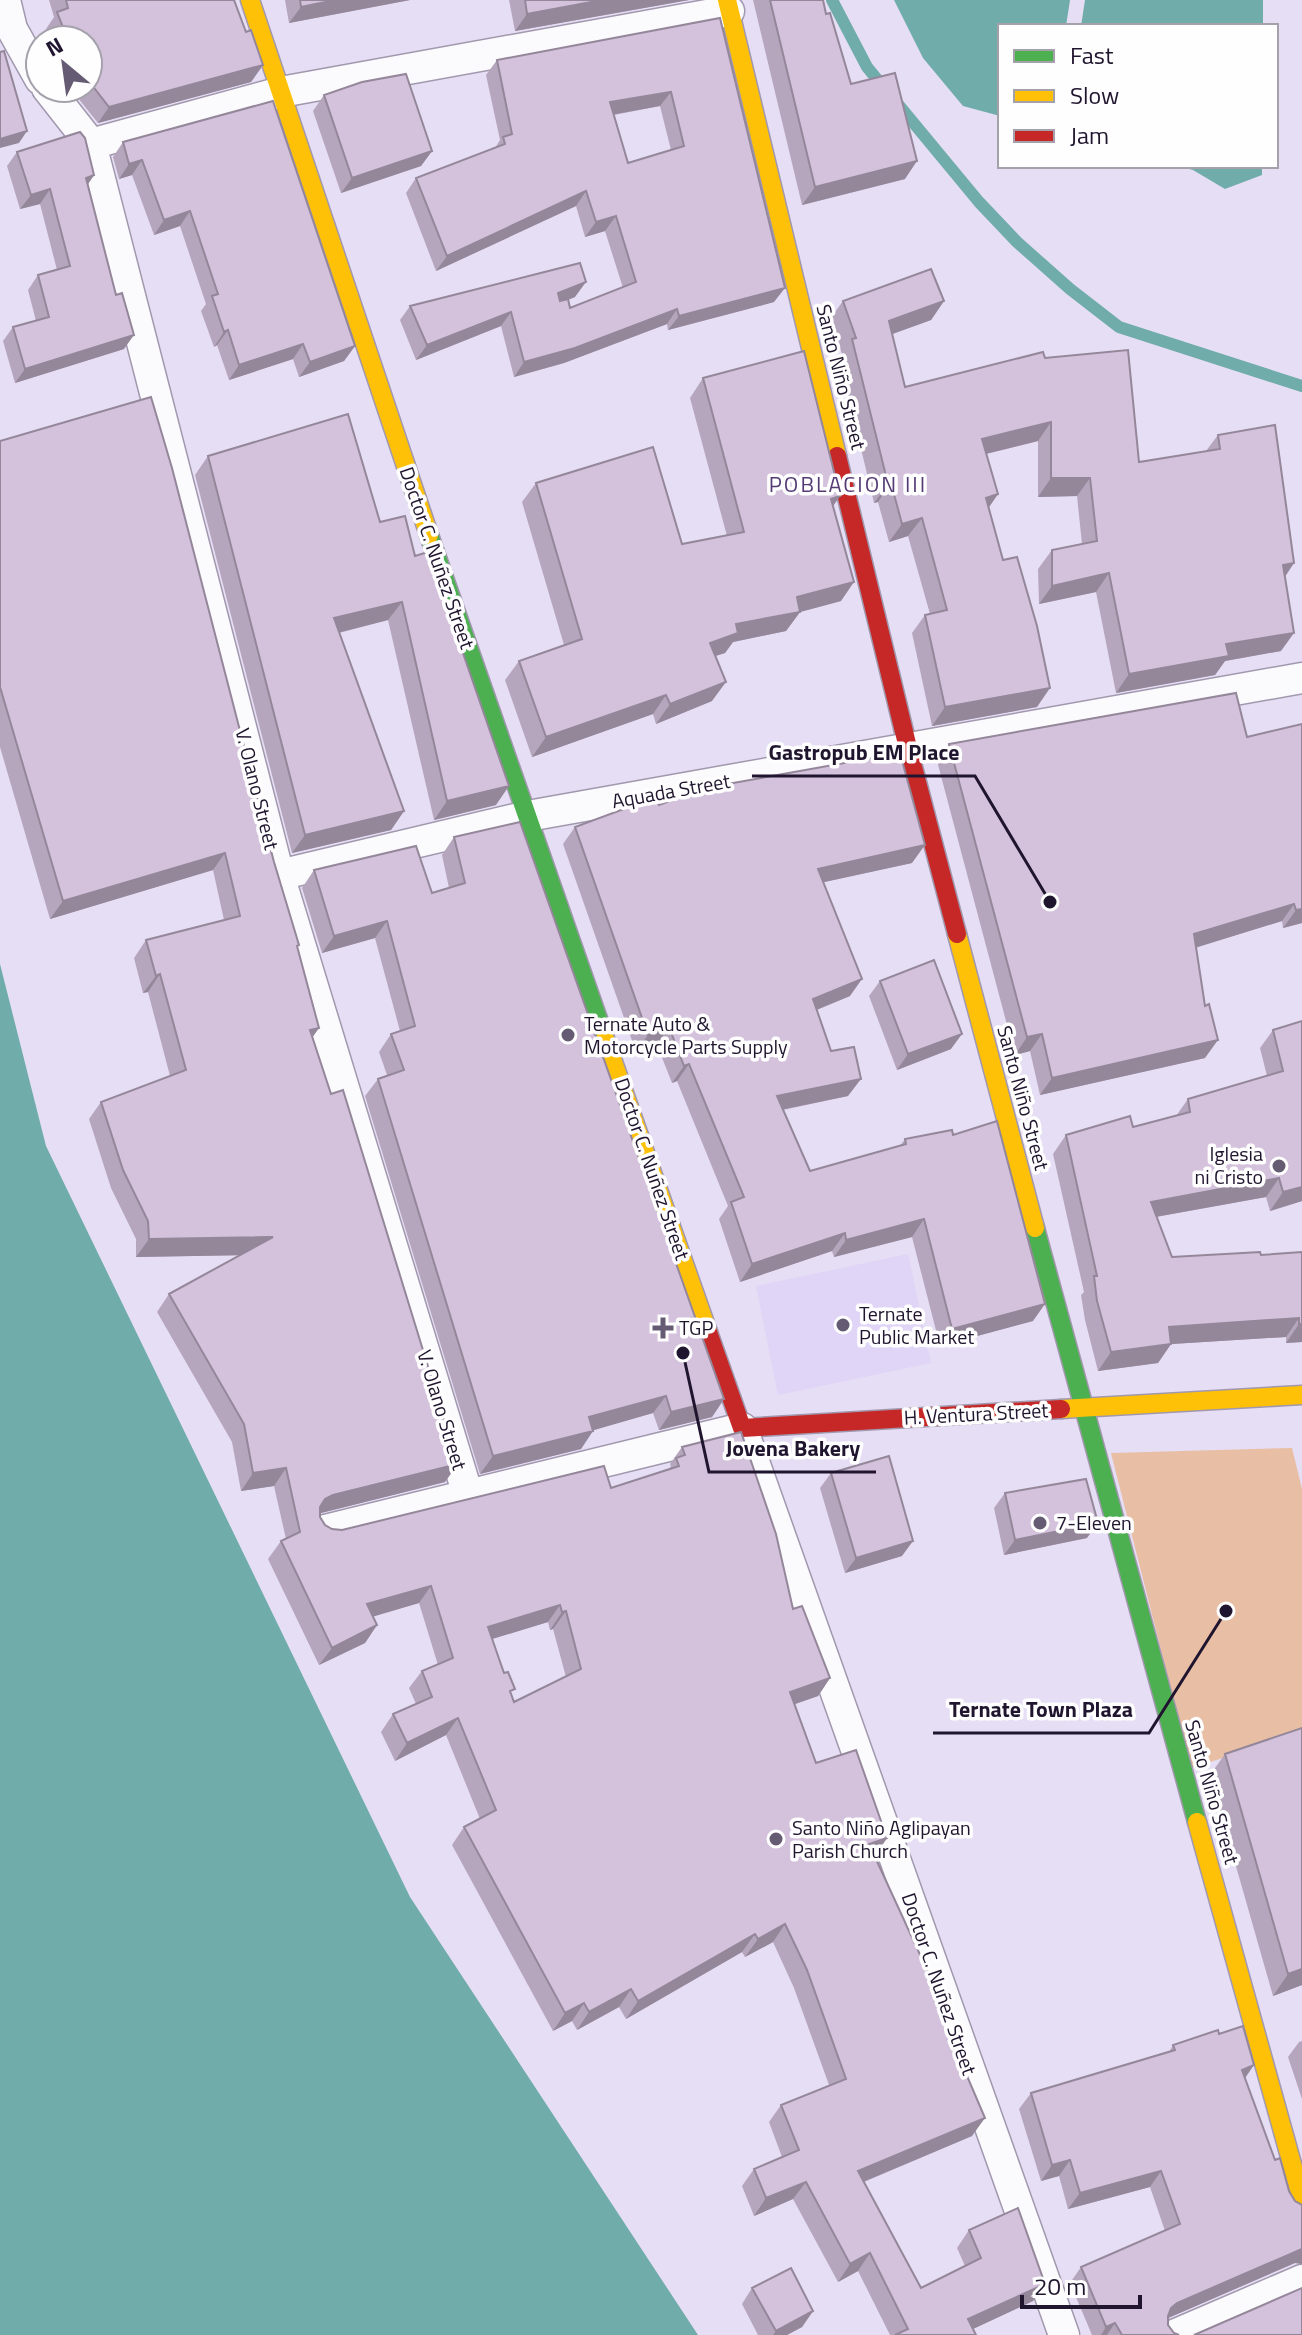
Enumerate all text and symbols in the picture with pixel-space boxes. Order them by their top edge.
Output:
north arrow [24,24,104,104]
legend [998,24,1278,168]
text: N [39,28,69,65]
text: Fast [1070,37,1114,73]
text: Slow [1070,77,1119,113]
text: Jam [1070,117,1109,153]
street label: Santo Niño Street [808,301,875,453]
street label: Doctor C. Nuñez Street [392,463,483,653]
district label: POBLACION III [769,467,927,501]
street label: V. Olano Street [227,725,288,853]
callout: Gastropub EM Place [752,730,975,776]
text: Gastropub EM Place [769,735,959,769]
street label: Aquada Street [609,765,732,816]
place label: Ternate Auto & Motorcycle Parts Supply [584,1008,788,1062]
street label: Santo Niño Street [989,1022,1058,1174]
marker: Ternate Auto & Motorcycle Parts Supply [559,1026,577,1044]
street label: Doctor C. Nuñez Street [607,1074,698,1264]
place label: Iglesia ni Cristo [1195,1138,1263,1192]
marker: Iglesia ni Cristo [1270,1157,1288,1175]
place label: Ternate Public Market [859,1298,974,1352]
place label: TGP [679,1312,713,1343]
marker: Ternate Public Market [834,1316,852,1334]
marker: TGP [654,1319,672,1337]
street label: V. Olano Street [409,1346,475,1474]
street label: H. Ventura Street [903,1394,1049,1433]
callout: Jovena Bakery [709,1426,876,1472]
text: Jovena Bakery [726,1431,860,1465]
place label: 7-Eleven [1056,1507,1132,1538]
marker: 7-Eleven [1031,1514,1049,1532]
callout: Ternate Town Plaza [933,1687,1149,1733]
text: Ternate Town Plaza [949,1692,1133,1726]
street label: Santo Niño Street [1177,1716,1248,1868]
place label: Santo Niño Aglipayan Parish Church [792,1812,971,1866]
marker: Santo Niño Aglipayan Parish Church [767,1830,785,1848]
street label: Doctor C. Nuñez Street [894,1889,985,2079]
scale bar [1022,2259,1140,2309]
text: 20 m [1034,2268,1086,2304]

